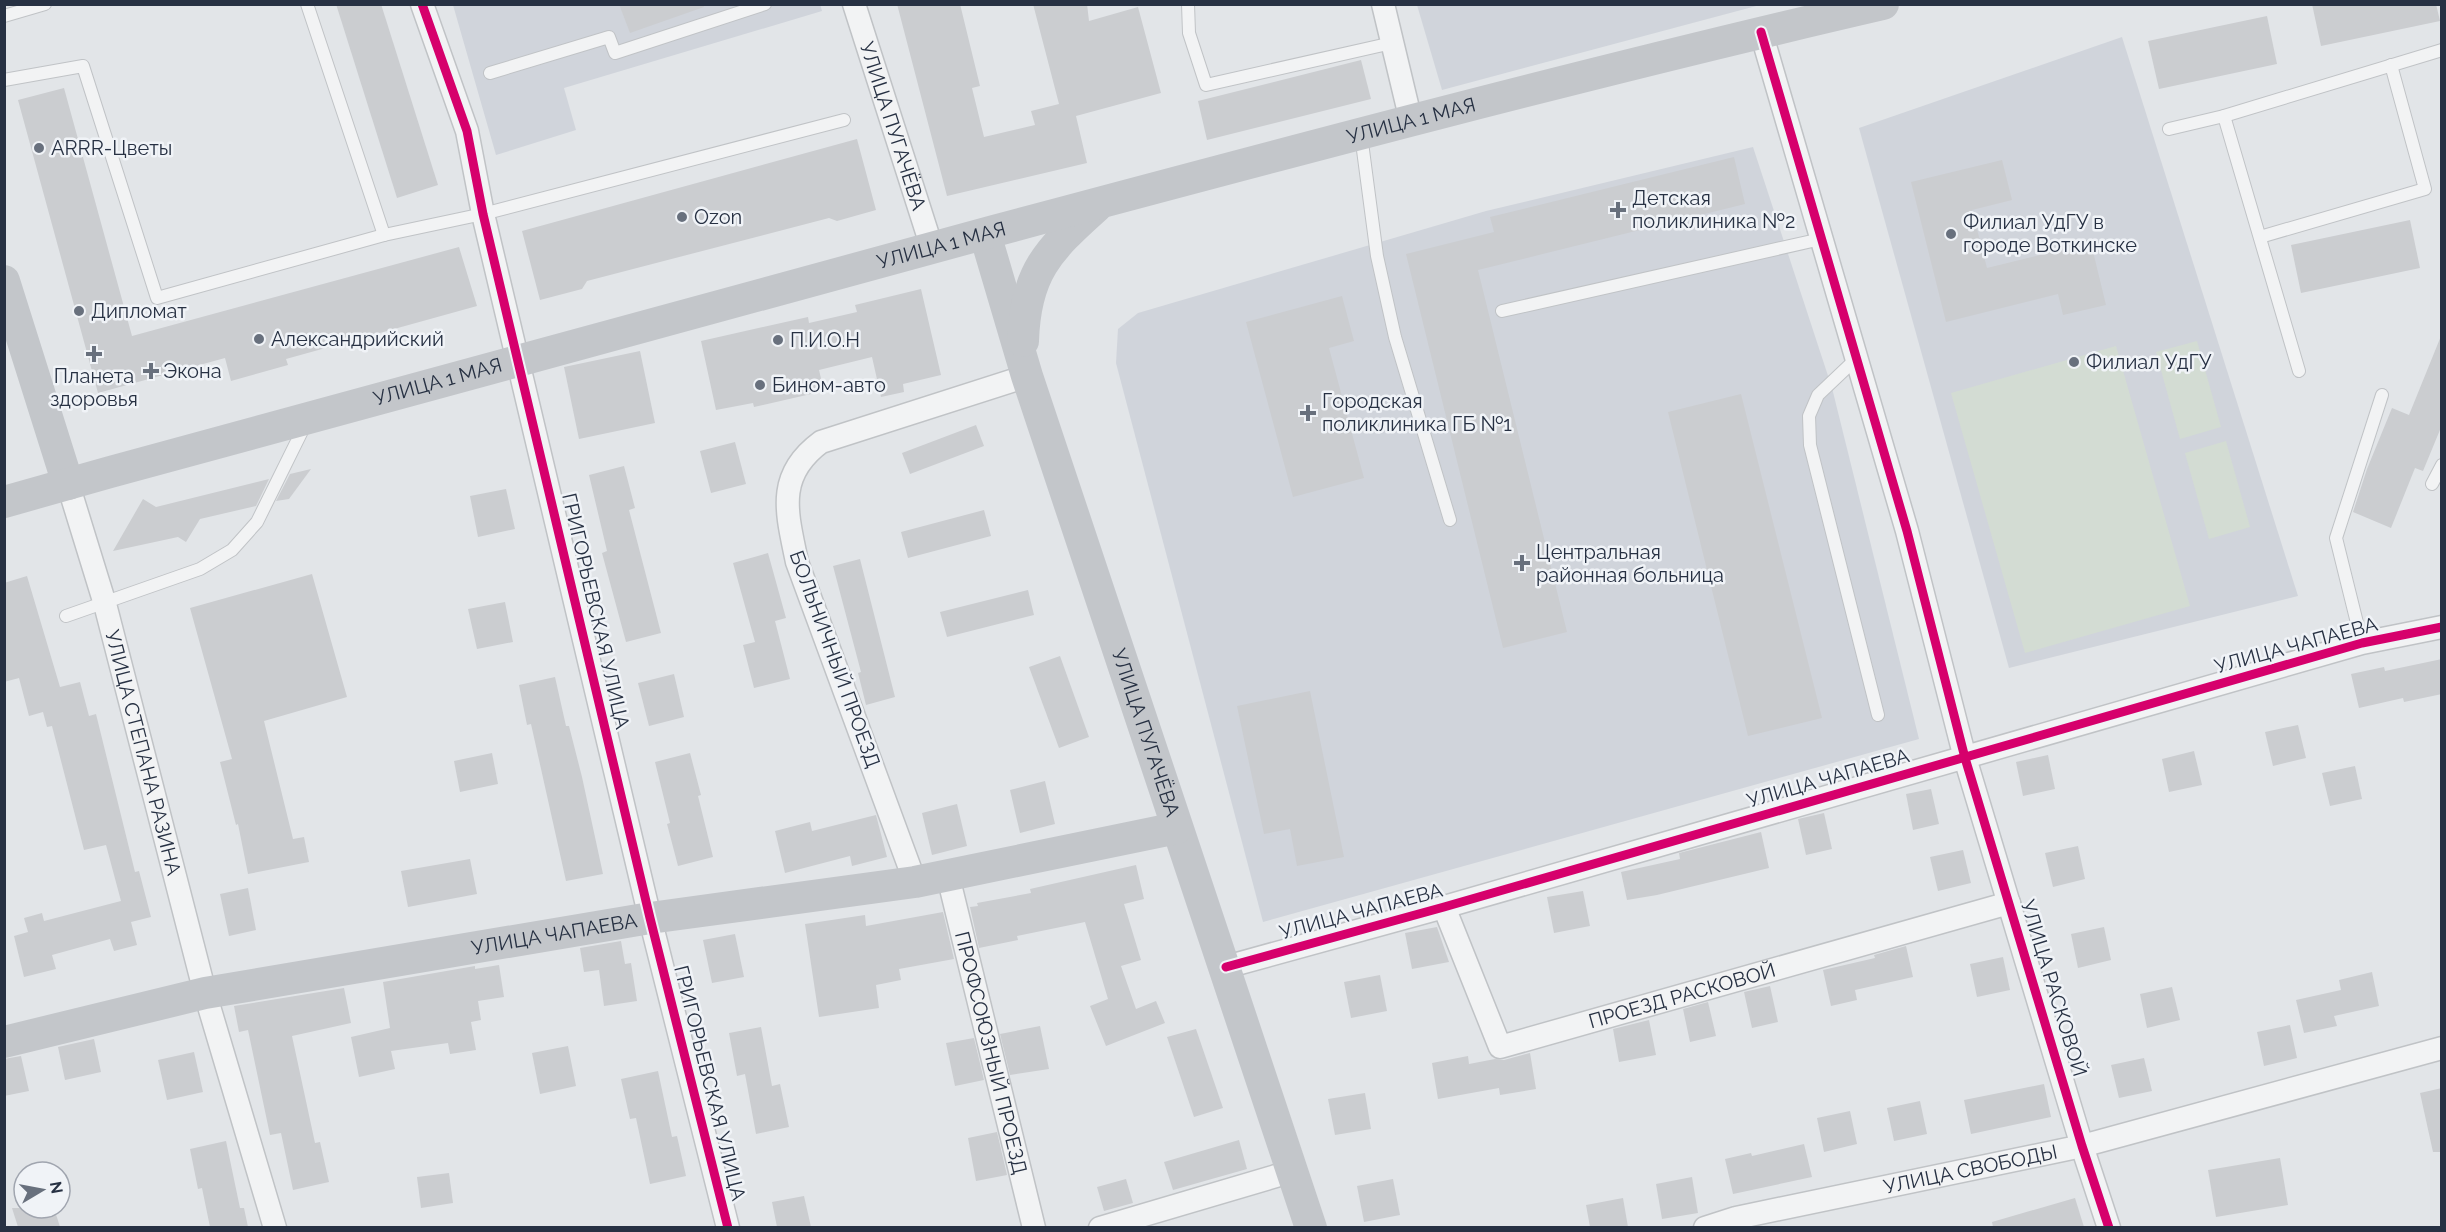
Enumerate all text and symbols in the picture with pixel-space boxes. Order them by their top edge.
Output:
street label: УЛИЦА ПУГАЧЁВА [855,39,931,214]
street label: УЛИЦА 1 МАЯ [1344,92,1478,149]
place label: ARRR-Цветы [51,136,172,160]
marker: ARRR-Цветы [32,141,46,155]
place label: Детская поликлиника №2 [1632,186,1795,233]
marker: Детская поликлиника №2 [1609,201,1627,219]
place label: Ozon [694,205,742,229]
marker: Ozon [675,210,689,224]
place label: Филиал УдГУ в городе Воткинске [1963,210,2137,257]
street label: УЛИЦА 1 МАЯ [874,216,1008,274]
marker: Филиал УдГУ в городе Воткинске [1944,227,1958,241]
place label: Дипломат [91,299,187,323]
marker: Дипломат [72,304,86,318]
place label: Александрийский [271,327,444,351]
place label: П.И.О.Н [790,328,860,352]
marker: Александрийский [252,332,266,346]
marker: П.И.О.Н [771,333,785,347]
marker: Планета здоровья [87,347,101,361]
place label: Филиал УдГУ [2086,350,2212,374]
street label: УЛИЦА 1 МАЯ [371,353,505,411]
marker: Филиал УдГУ [2067,355,2081,369]
place label: Экона [163,359,222,383]
place label: Планета здоровья [50,364,138,411]
marker: Экона [144,364,158,378]
place label: Бином-авто [772,373,886,397]
marker: Бином-авто [753,378,767,392]
place label: Городская поликлиника ГБ №1 [1322,389,1512,436]
marker: Городская поликлиника ГБ №1 [1299,404,1317,422]
street label: ГРИГОРЬЕВСКАЯ УЛИЦА [557,491,635,732]
place label: Центральная районная больница [1536,540,1724,587]
street label: БОЛЬНИЧНЫЙ ПРОЕЗД [785,547,885,771]
marker: Центральная районная больница [1513,554,1531,572]
street label: УЛИЦА ЧАПАЕВА [2212,612,2381,678]
street label: УЛИЦА СТЕПАНА РАЗИНА [100,627,186,878]
street label: УЛИЦА ПУГАЧЁВА [1107,646,1185,820]
street label: УЛИЦА ЧАПАЕВА [1744,743,1912,813]
street label: УЛИЦА ЧАПАЕВА [1277,878,1446,944]
street label: УЛИЦА РАСКОВОЙ [2016,897,2092,1079]
street label: УЛИЦА ЧАПАЕВА [469,908,639,960]
street label: ПРОФСОЮЗНЫЙ ПРОЕЗД [950,929,1032,1177]
street label: ПРОЕЗД РАСКОВОЙ [1586,958,1778,1033]
street label: ГРИГОРЬЕВСКАЯ УЛИЦА [669,963,751,1203]
street label: УЛИЦА СВОБОДЫ [1881,1139,2059,1199]
north arrow [12,1160,72,1220]
text: N [46,1180,67,1195]

